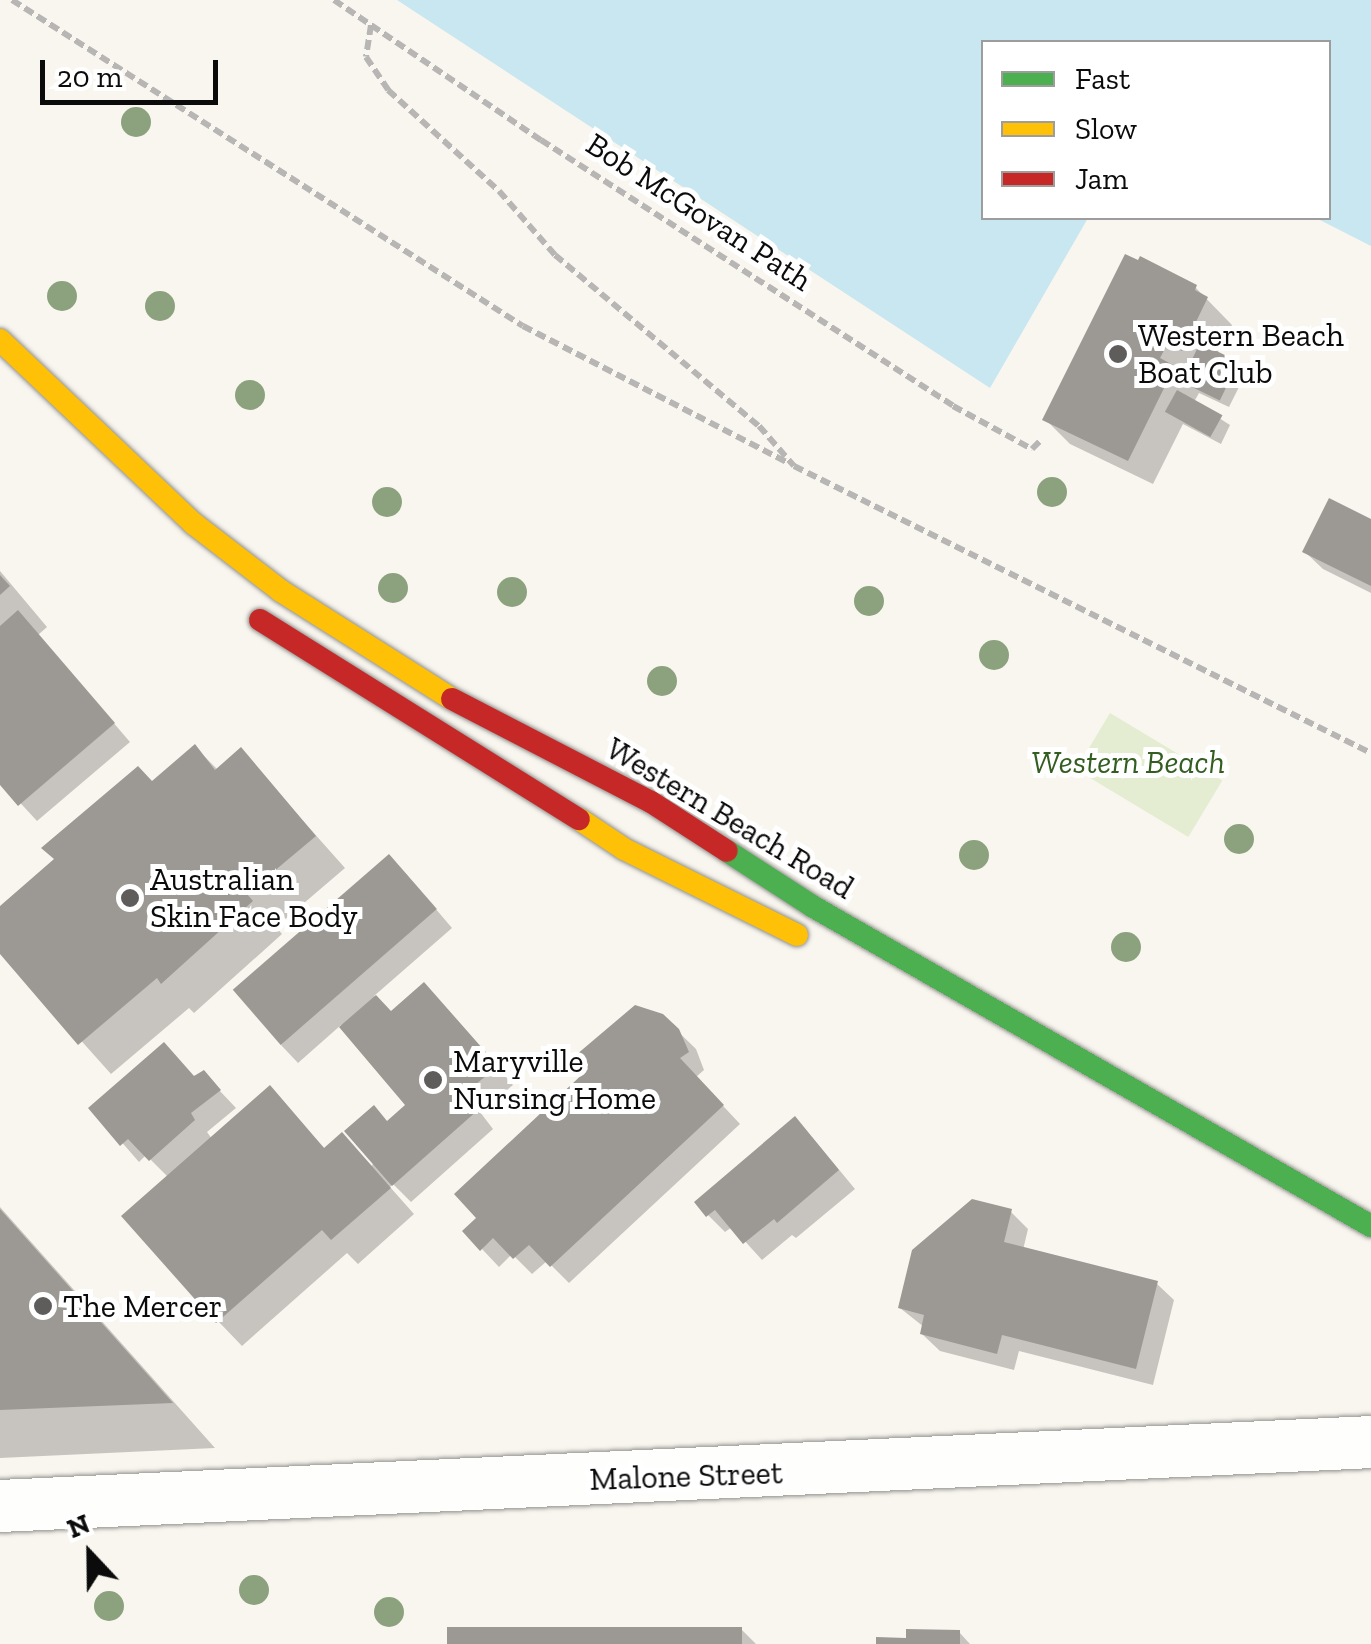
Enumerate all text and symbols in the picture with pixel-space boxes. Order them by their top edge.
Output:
scale bar [45,40,222,102]
legend [981,40,1331,220]
text: 20 m [57,59,122,95]
text: Fast [1075,61,1130,97]
text: Slow [1075,111,1137,147]
street label: Bob McGovan Path [579,125,819,299]
text: Jam [1075,161,1128,197]
place label: Western Beach Boat Club [1138,317,1344,392]
marker: Western Beach Boat Club [1107,343,1129,365]
street label: Western Beach Road [599,729,861,907]
park label: Western Beach [1031,743,1225,781]
place label: Australian Skin Face Body [150,861,358,936]
marker: Australian Skin Face Body [119,887,141,909]
place label: Maryville Nursing Home [453,1043,656,1118]
marker: Maryville Nursing Home [422,1069,444,1091]
place label: The Mercer [63,1287,222,1325]
marker: The Mercer [32,1295,54,1317]
street label: Malone Street [589,1453,783,1499]
north arrow [40,1504,140,1604]
text: N [63,1506,95,1545]

